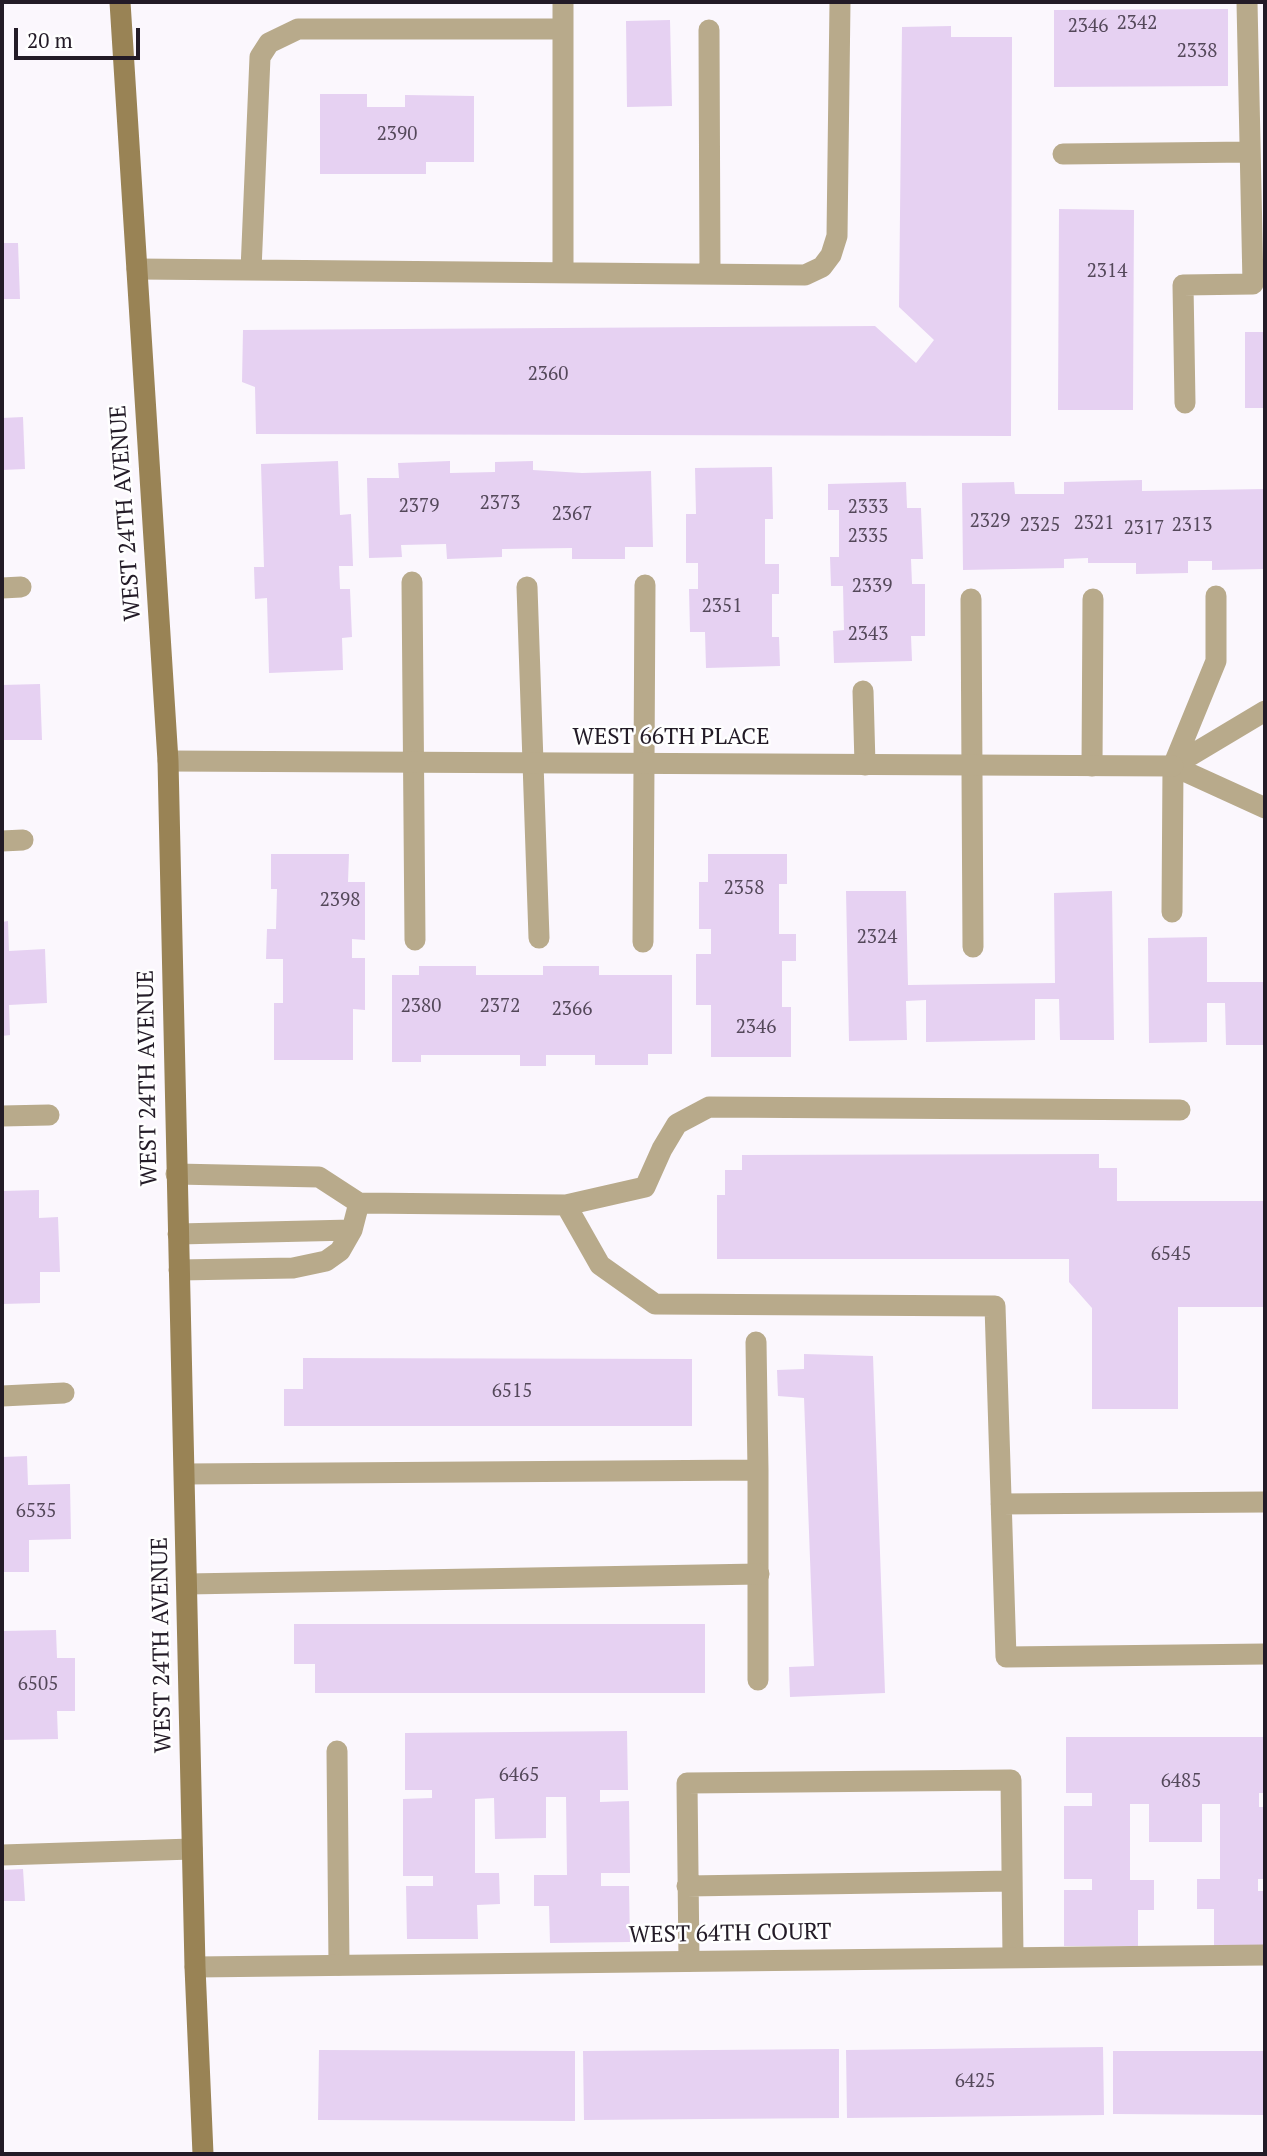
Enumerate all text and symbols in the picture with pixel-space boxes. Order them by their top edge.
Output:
house number: 2342 [1117,13,1157,35]
scale bar [18,14,144,58]
house number: 2346 [1068,16,1108,38]
text: 20 m [27,26,73,54]
house number: 2338 [1177,41,1217,63]
house number: 2390 [377,124,417,146]
house number: 2314 [1087,261,1127,283]
house number: 2360 [528,364,568,386]
street label: WEST 24TH AVENUE [105,404,147,622]
house number: 2373 [480,493,520,515]
house number: 2379 [399,496,439,518]
house number: 2333 [848,497,888,519]
house number: 2367 [552,504,592,526]
house number: 2329 [970,511,1010,533]
house number: 2321 [1074,513,1114,535]
house number: 2325 [1020,515,1060,537]
house number: 2313 [1172,515,1212,537]
house number: 2317 [1124,518,1164,540]
house number: 2335 [848,526,888,548]
house number: 2339 [852,576,892,598]
house number: 2351 [702,596,742,618]
house number: 2343 [848,624,888,646]
street label: WEST 66TH PLACE [572,723,770,751]
house number: 2358 [724,878,764,900]
house number: 2398 [320,890,360,912]
house number: 2324 [857,927,897,949]
street label: WEST 24TH AVENUE [132,970,164,1186]
house number: 2380 [401,996,441,1018]
house number: 2372 [480,996,520,1018]
house number: 2366 [552,999,592,1021]
house number: 2346 [736,1017,776,1039]
house number: 6545 [1151,1244,1191,1266]
house number: 6515 [492,1381,532,1403]
house number: 6535 [16,1501,56,1523]
street label: WEST 24TH AVENUE [146,1537,178,1753]
house number: 6505 [18,1674,58,1696]
house number: 6465 [499,1765,539,1787]
house number: 6485 [1161,1771,1201,1793]
street label: WEST 64TH COURT [628,1918,832,1950]
house number: 6425 [955,2071,995,2093]

